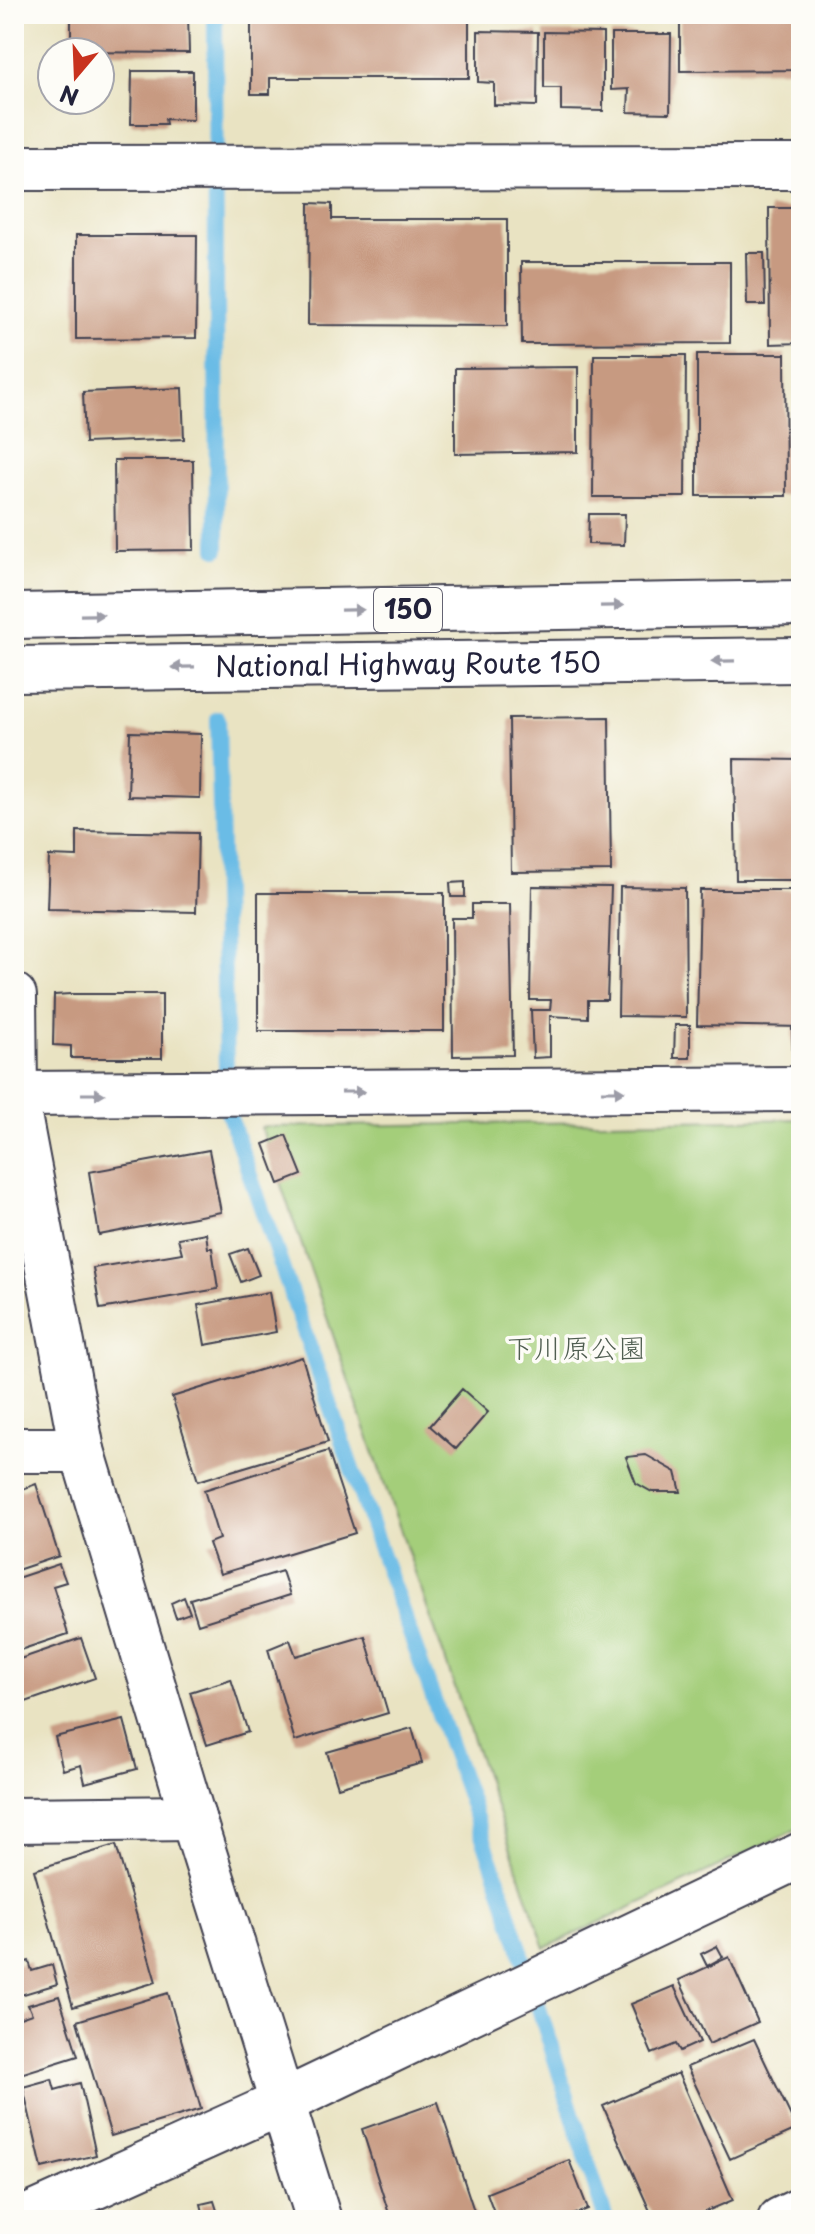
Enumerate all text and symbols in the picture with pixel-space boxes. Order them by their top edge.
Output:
north arrow [36,36,116,116]
text: N [55,78,83,115]
road number: 150 [374,588,442,632]
one-way arrow [600,600,625,613]
one-way arrow [340,604,365,617]
one-way arrow [80,608,105,621]
street label: National Highway Route 150 [215,639,601,687]
one-way arrow [710,655,735,667]
one-way arrow [170,661,195,673]
one-way arrow [601,1084,626,1097]
one-way arrow [341,1086,366,1098]
one-way arrow [81,1088,106,1100]
park label: 下川原公園 [506,1325,646,1368]

